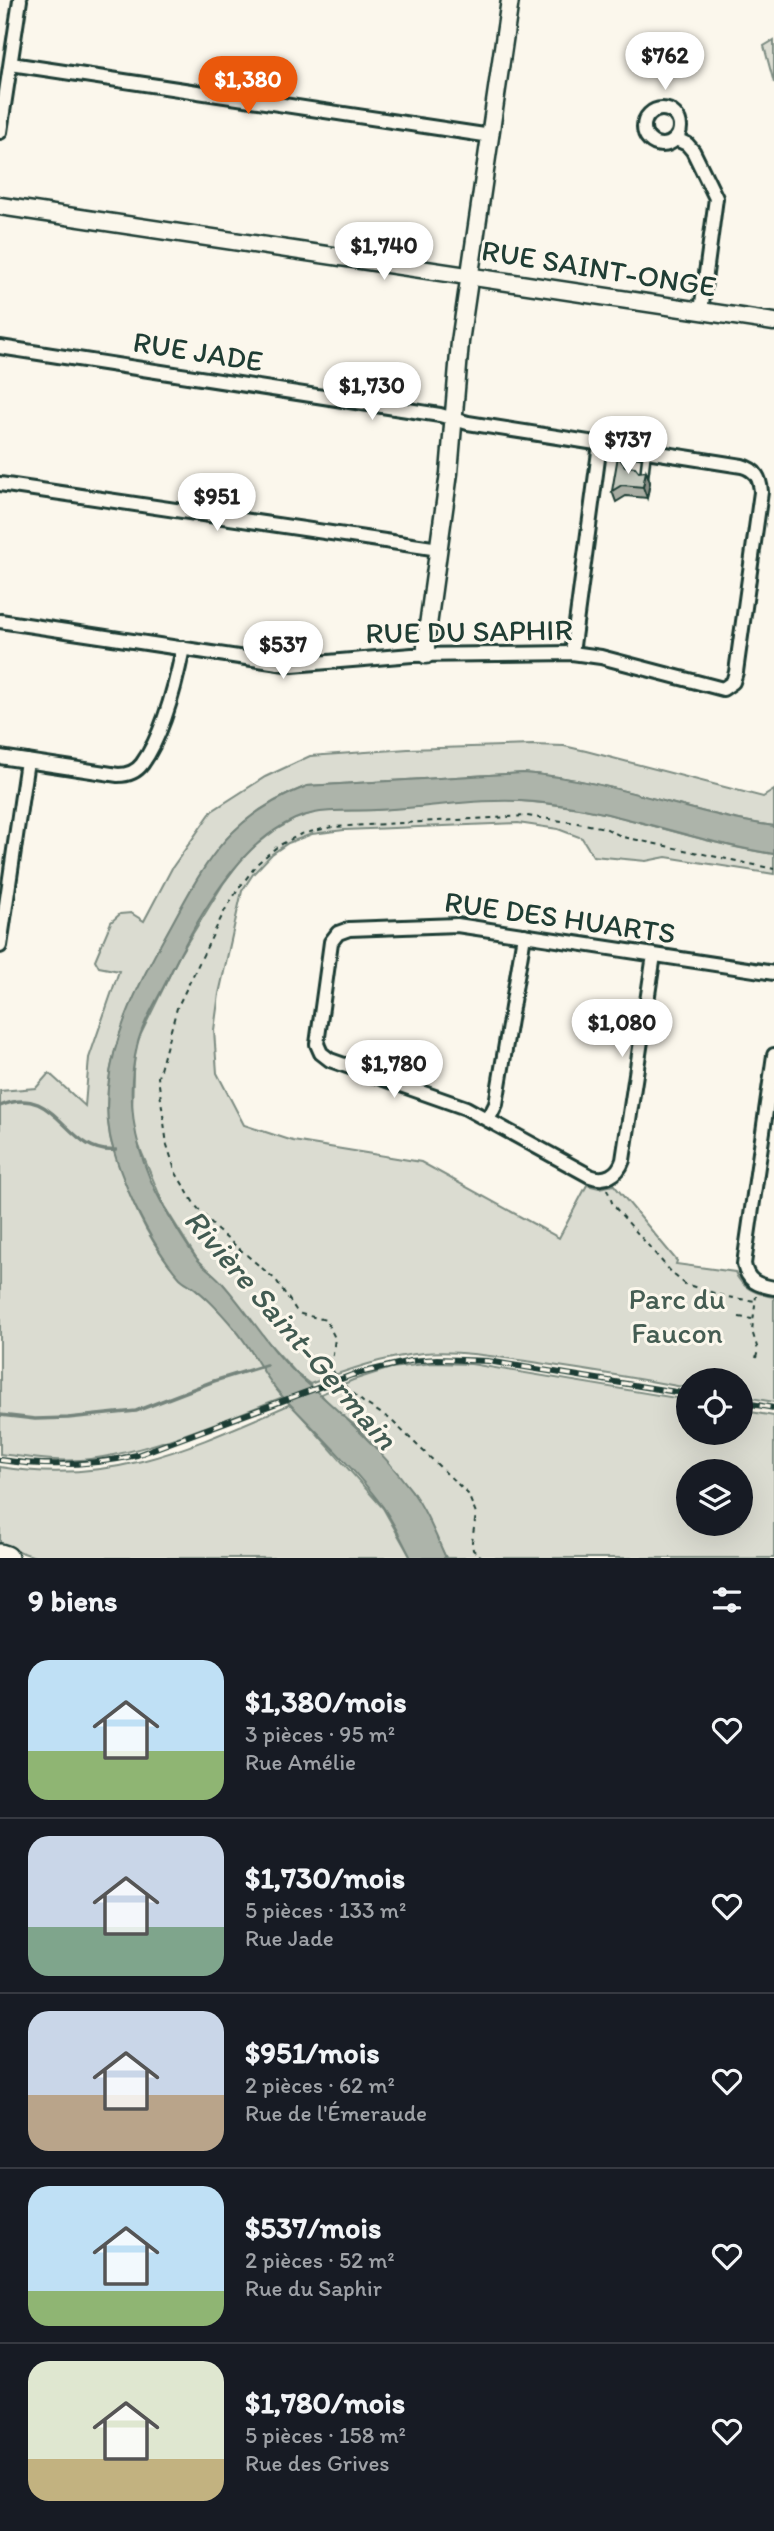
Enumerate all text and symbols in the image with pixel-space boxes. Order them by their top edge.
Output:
pin: $762 [624,32,706,92]
text: $762 [641,41,689,69]
pin: $1,380 [191,57,305,116]
text: $1,380 [214,65,282,93]
pin: $1,740 [327,222,441,282]
text: $1,740 [350,231,418,259]
street label: RUE SAINT-ONGE [479,231,719,305]
street label: RUE JADE [130,322,266,380]
pin: $1,730 [315,362,429,422]
text: $1,730 [339,371,405,399]
pin: $737 [587,416,669,476]
text: $737 [604,425,652,453]
pin: $951 [176,474,258,533]
text: $951 [194,482,240,510]
street label: RUE DU SAPHIR [365,611,573,651]
pin: $537 [242,622,324,681]
text: $537 [259,630,307,658]
street label: RUE DES HUARTS [442,882,678,952]
pin: $1,080 [565,1000,679,1059]
text: $1,080 [588,1008,656,1036]
pin: $1,780 [337,1040,451,1100]
text: $1,780 [361,1049,427,1077]
water label: Rivière Saint-Germain [176,1201,406,1457]
park label: Parc du Faucon [629,1280,725,1351]
map controls [676,1368,753,1536]
button: locate [676,1368,753,1445]
button: layers [676,1459,753,1536]
icon: filters [708,1581,746,1619]
text: 9 biens [28,1582,117,1619]
text: $1,380/mois [245,1683,407,1720]
icon: home [84,1688,168,1772]
icon: heart [708,1711,746,1749]
text: 3 pièces · 95 m² [245,1720,395,1748]
text: Rue Amélie [245,1748,356,1776]
text: $1,730/mois [245,1859,405,1896]
icon: home [84,1864,168,1948]
icon: heart [708,1887,746,1925]
text: 5 pièces · 133 m² [245,1896,406,1924]
text: Rue Jade [245,1924,334,1952]
text: $951/mois [245,2034,380,2071]
icon: home [84,2039,168,2123]
icon: heart [708,2062,746,2100]
text: 2 pièces · 62 m² [245,2071,395,2099]
text: Rue de l'Émeraude [245,2099,427,2127]
text: $537/mois [245,2209,381,2246]
icon: home [84,2214,168,2298]
icon: heart [708,2237,746,2275]
text: 2 pièces · 52 m² [245,2246,395,2274]
text: Rue du Saphir [245,2274,382,2302]
text: $1,780/mois [245,2384,405,2421]
icon: home [84,2389,168,2473]
icon: heart [708,2412,746,2450]
text: 5 pièces · 158 m² [245,2421,406,2449]
text: Rue des Grives [245,2449,390,2477]

